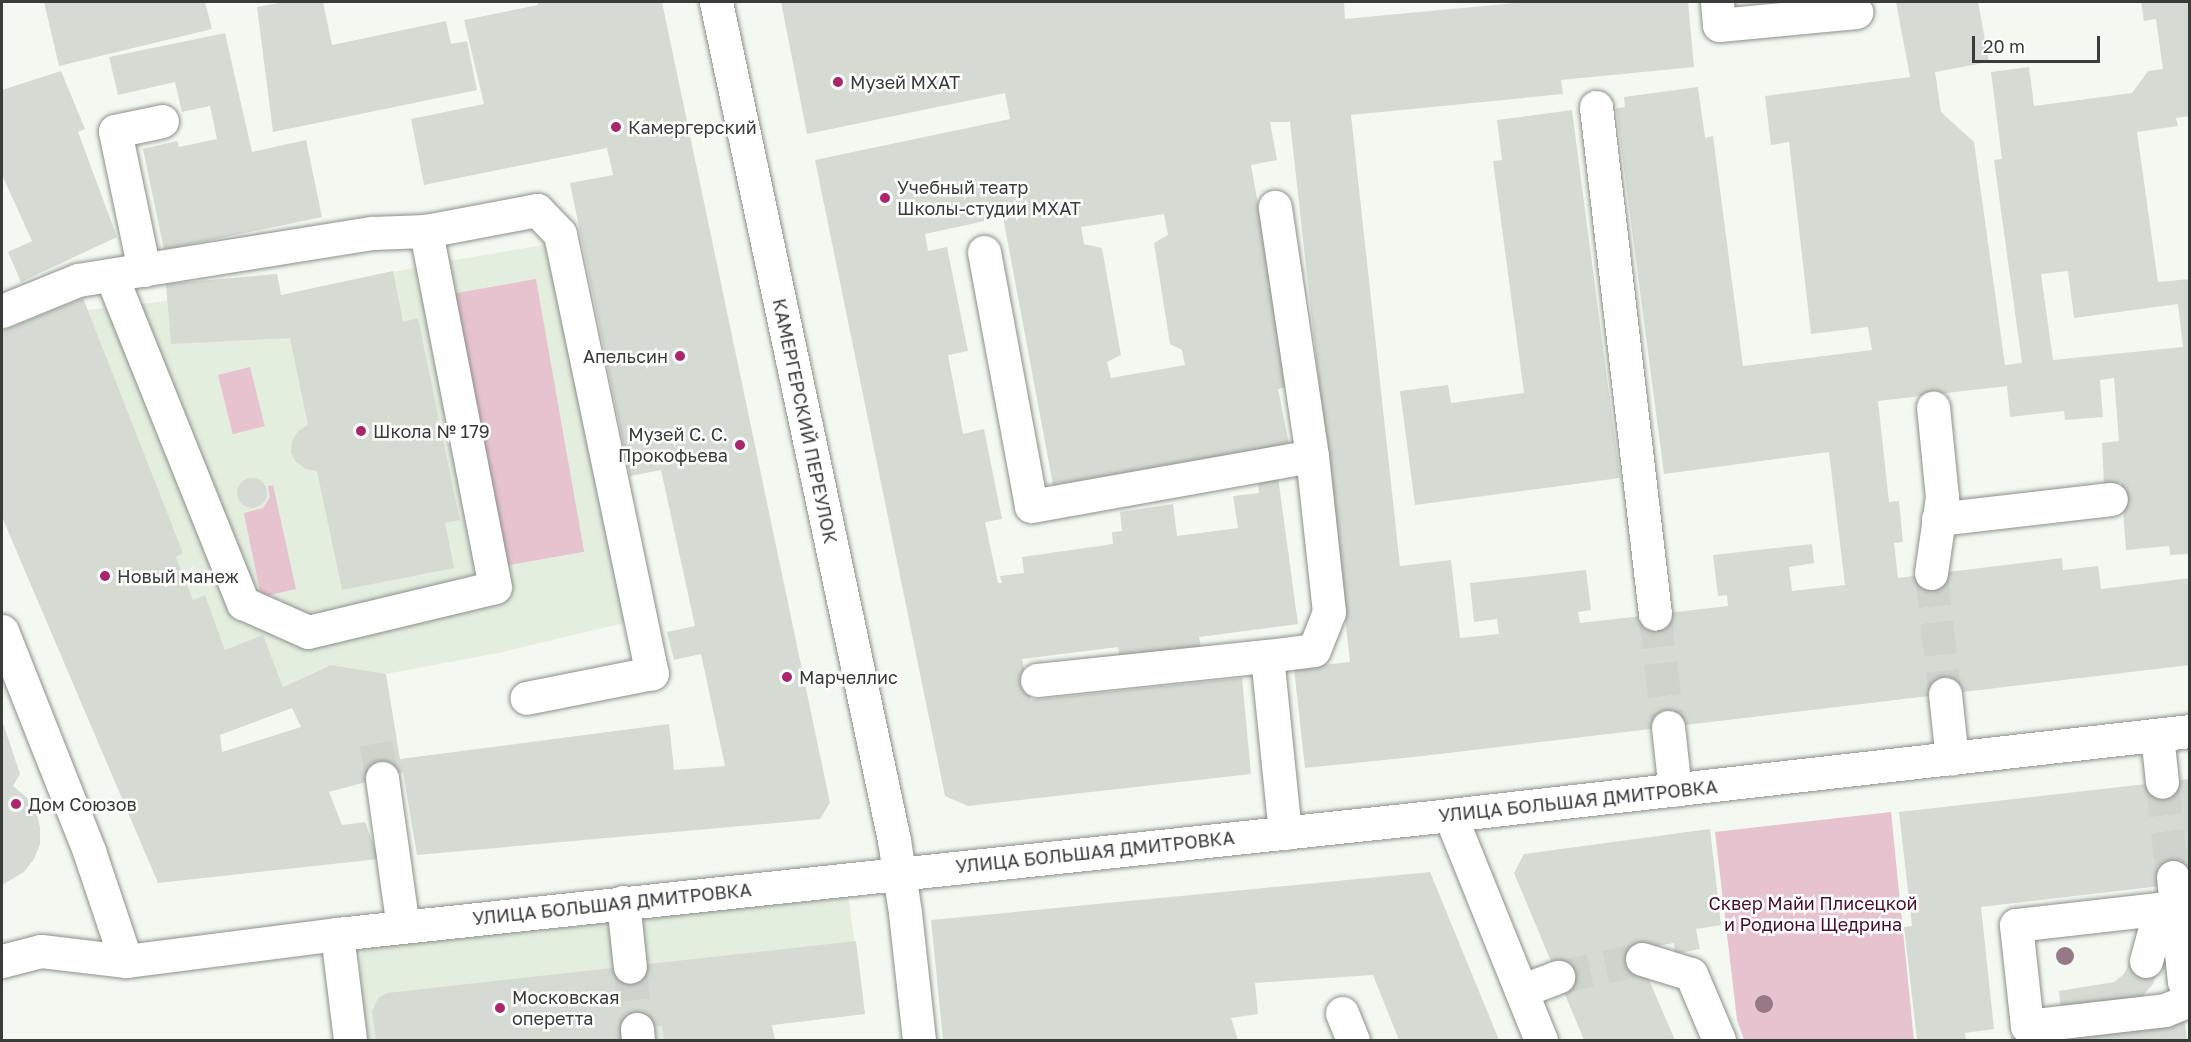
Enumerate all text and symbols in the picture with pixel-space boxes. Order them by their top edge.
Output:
scale bar [1975,24,2102,62]
text: 20 m [1983,35,2025,57]
place label: Музей МХАТ [850,71,960,93]
marker: Музей МХАТ [831,75,845,89]
place label: Камергерский [628,116,757,138]
marker: Камергерский [609,120,623,134]
place label: Учебный театр Школы-студии МХАТ [897,177,1081,219]
marker: Учебный театр Школы-студии МХАТ [878,191,892,205]
street label: КАМЕРГЕРСКИЙ ПЕРЕУЛОК [768,296,842,546]
place label: Апельсин [583,345,668,367]
marker: Апельсин [673,349,687,363]
place label: Школа № 179 [373,420,490,442]
marker: Школа № 179 [354,424,368,438]
place label: Музей С. С. Прокофьева [618,424,728,466]
marker: Музей С. С. Прокофьева [733,438,747,452]
place label: Новый манеж [117,565,239,587]
marker: Новый манеж [98,569,112,583]
place label: Марчеллис [799,666,898,688]
marker: Марчеллис [780,670,794,684]
street label: УЛИЦА БОЛЬШАЯ ДМИТРОВКА [1437,776,1719,826]
place label: Дом Союзов [28,793,137,815]
marker: Дом Союзов [9,797,23,811]
street label: УЛИЦА БОЛЬШАЯ ДМИТРОВКА [954,827,1236,877]
street label: УЛИЦА БОЛЬШАЯ ДМИТРОВКА [471,879,753,929]
park label: Сквер Майи Плисецкой и Родиона Щедрина [1708,893,1918,936]
place label: Московская оперетта [512,987,619,1030]
marker: Московская оперетта [493,1001,507,1015]

